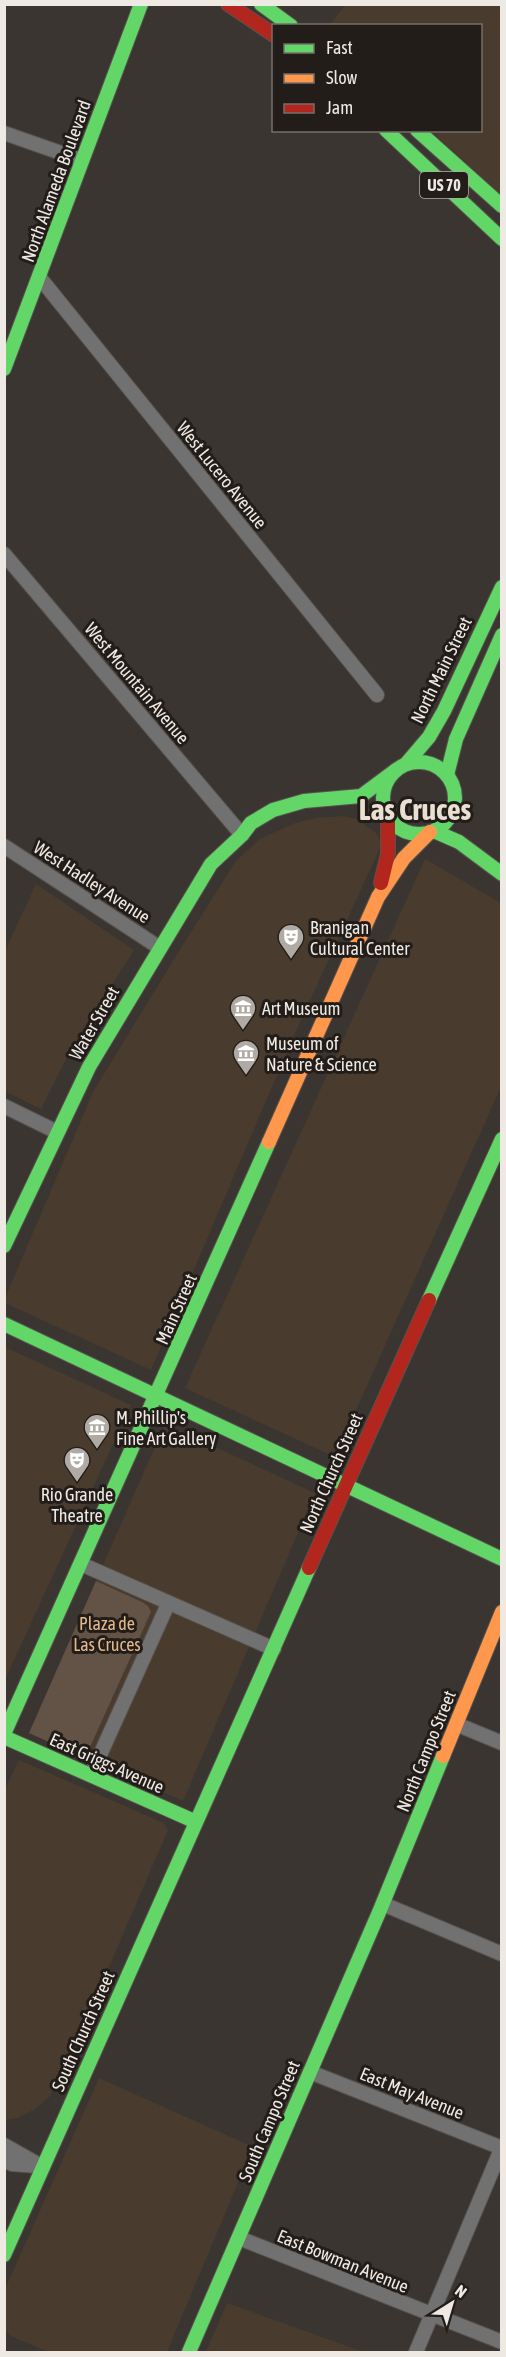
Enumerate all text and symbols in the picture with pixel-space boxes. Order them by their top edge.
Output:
legend [272,24,482,132]
text: Fast [326,37,353,58]
text: Slow [326,67,357,88]
street label: North Alameda Boulevard [17,97,95,265]
text: Jam [326,97,353,118]
road number: US 70 [420,172,468,198]
street label: West Lucero Avenue [173,417,271,533]
street label: North Main Street [406,613,476,727]
street label: West Mountain Avenue [80,618,194,748]
district label: Las Cruces [359,792,472,826]
street label: West Hadley Avenue [30,837,154,927]
place label: Branigan Cultural Center [310,917,410,959]
theatre icon: Branigan Cultural Center [276,922,306,960]
street label: Water Street [65,983,123,1063]
museum icon: Art Museum [228,993,258,1031]
place label: Art Museum [262,998,341,1019]
place label: Museum of Nature & Science [266,1033,377,1075]
museum icon: Museum of Nature & Science [231,1038,261,1076]
street label: Main Street [151,1270,201,1348]
place label: M. Phillip's Fine Art Gallery [116,1407,217,1449]
street label: North Church Street [295,1410,367,1536]
museum icon: M. Phillip's Fine Art Gallery [82,1412,112,1450]
theatre icon: Rio Grande Theatre [62,1445,92,1483]
place label: Rio Grande Theatre [41,1484,113,1526]
park label: Plaza de Las Cruces [73,1613,141,1655]
street label: North Campo Street [392,1687,460,1815]
street label: East Griggs Avenue [47,1728,167,1798]
street label: South Church Street [47,1968,119,2094]
street label: South Campo Street [234,2057,304,2185]
street label: East May Avenue [357,2063,467,2123]
street label: East Bowman Avenue [274,2225,412,2297]
north arrow [422,2273,482,2333]
text: N [452,2281,470,2301]

